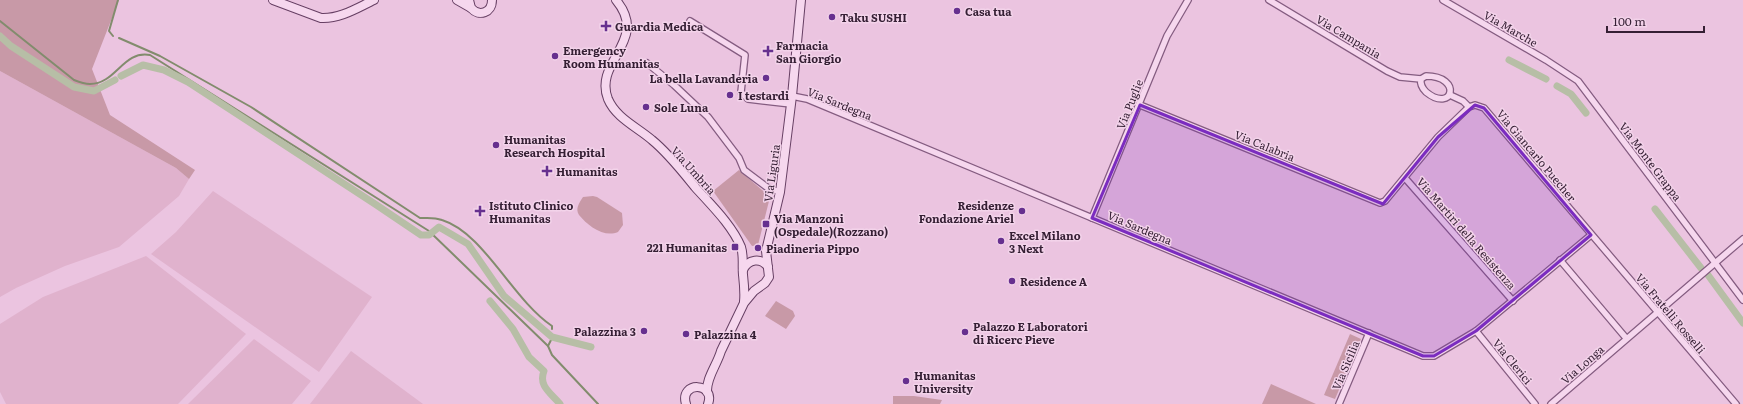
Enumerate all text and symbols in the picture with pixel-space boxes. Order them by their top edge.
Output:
place label: Casa tua [965,3,1012,19]
marker: Casa tua [952,6,962,16]
street label: Via Marche [1481,6,1541,50]
scale bar [1607,8,1704,34]
place label: Taku SUSHI [840,9,907,25]
street label: Via Campania [1314,10,1385,62]
marker: Taku SUSHI [827,12,837,22]
text: 100 m [1613,12,1646,30]
place label: Guardia Medica [615,18,704,34]
marker: Guardia Medica [600,20,612,32]
place label: Farmacia San Giorgio [776,37,842,66]
place label: Emergency Room Humanitas [563,42,660,71]
marker: Farmacia San Giorgio [763,46,773,56]
marker: Emergency Room Humanitas [550,51,560,61]
place label: La bella Lavanderia [649,70,759,86]
marker: La bella Lavanderia [761,73,771,83]
street label: Via Puglie [1112,76,1146,131]
street label: Via Sardegna [805,83,875,123]
place label: I testardi [738,87,789,103]
marker: I testardi [725,90,735,100]
place label: Sole Luna [654,99,709,115]
marker: Sole Luna [641,102,651,112]
street label: Via Giancarlo Puecher [1494,105,1581,205]
street label: Via Monte Grappa [1616,118,1686,204]
street label: Via Calabria [1232,126,1298,164]
place label: Humanitas Research Hospital [504,131,605,160]
marker: Humanitas Research Hospital [491,140,501,150]
street label: Via Umbria [668,142,720,198]
street label: Via Liguria [759,143,783,203]
place label: Humanitas [556,163,618,179]
marker: Humanitas [541,165,553,177]
street label: Via Martiri della Resistenza [1414,174,1520,293]
place label: Istituto Clinico Humanitas [489,197,574,226]
place label: Residenze Fondazione Ariel [919,197,1014,226]
marker: Istituto Clinico Humanitas [474,205,486,217]
marker: Residenze Fondazione Ariel [1017,206,1027,216]
street label: Via Sardegna [1105,206,1175,248]
place label: Via Manzoni (Ospedale)(Rozzano) [774,210,888,239]
marker: Via Manzoni (Ospedale)(Rozzano) [761,219,771,229]
place label: Excel Milano 3 Next [1009,227,1081,256]
marker: Excel Milano 3 Next [996,236,1006,246]
place label: 221 Humanitas [647,239,728,255]
place label: Piadineria Pippo [766,240,860,256]
marker: 221 Humanitas [730,242,740,252]
marker: Piadineria Pippo [753,243,763,253]
street label: Via Fratelli Rosselli [1633,269,1710,357]
place label: Residence A [1020,273,1088,289]
marker: Residence A [1007,276,1017,286]
place label: Palazzo E Laboratori di Ricerc Pieve [973,318,1088,347]
place label: Palazzina 3 [574,323,636,339]
marker: Palazzina 3 [639,326,649,336]
place label: Palazzina 4 [694,326,757,342]
marker: Palazzo E Laboratori di Ricerc Pieve [960,327,970,337]
marker: Palazzina 4 [681,329,691,339]
street label: Via Clerici [1490,335,1537,387]
street label: Via Sicilia [1327,338,1363,392]
street label: Via Longa [1557,341,1607,387]
place label: Humanitas University [914,367,976,396]
marker: Humanitas University [901,376,911,386]

